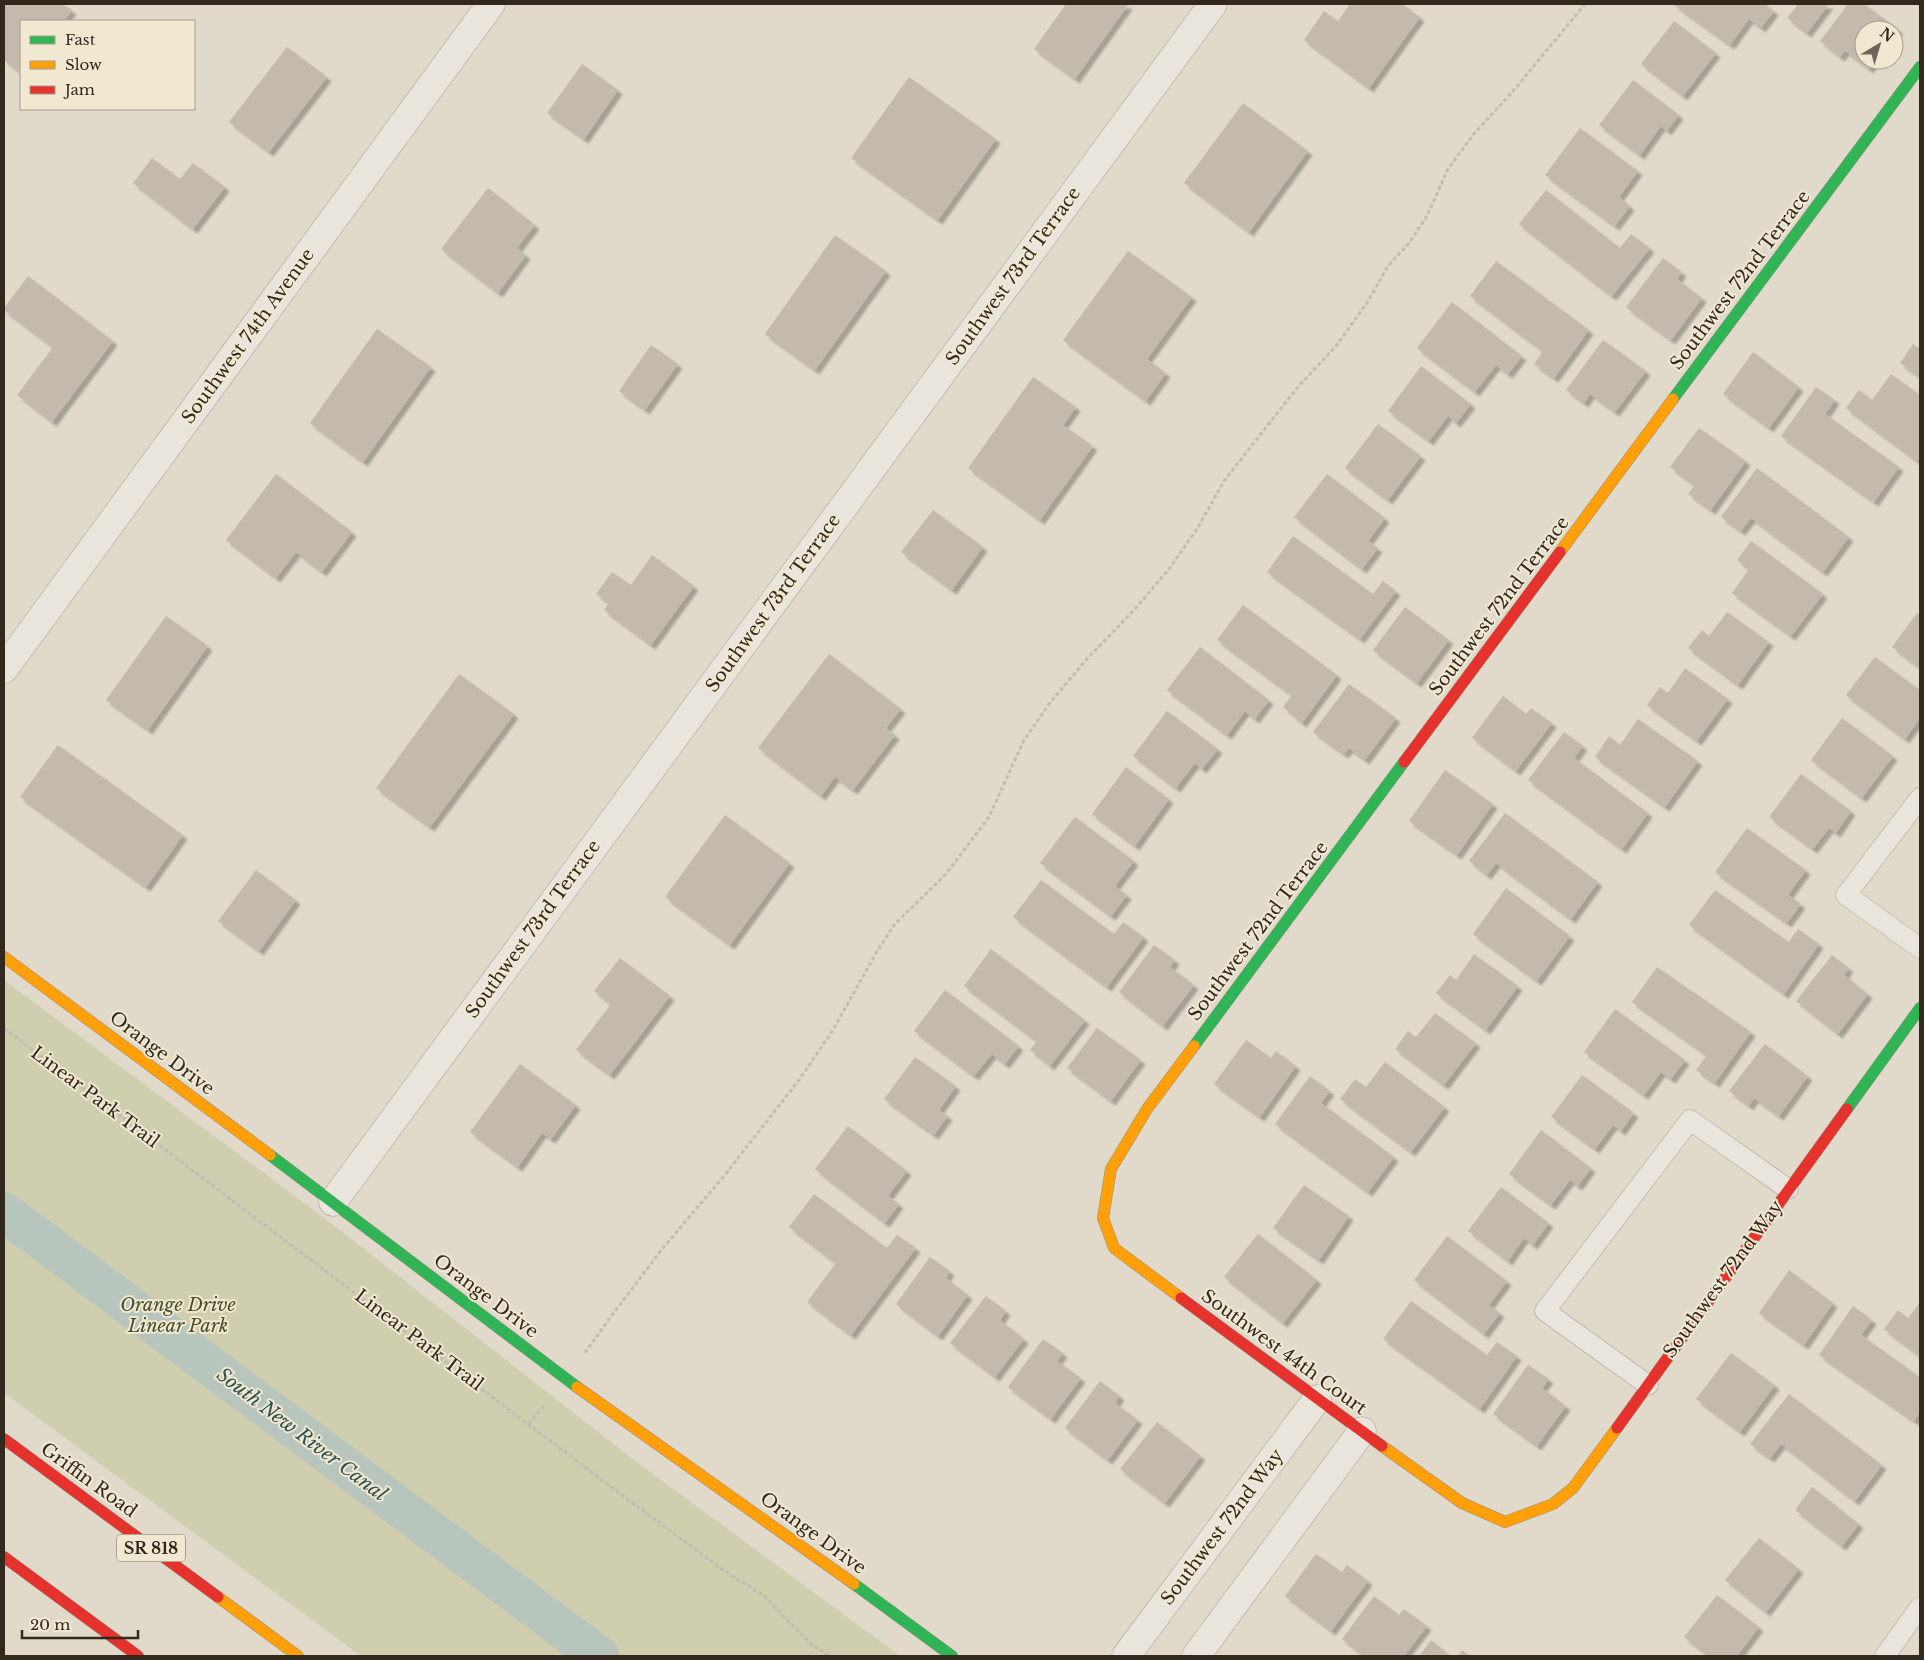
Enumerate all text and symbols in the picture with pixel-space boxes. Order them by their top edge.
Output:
legend [20,20,195,110]
north arrow [1854,20,1904,70]
text: N [1876,24,1898,46]
text: Fast [65,30,96,49]
text: Slow [65,55,102,74]
text: Jam [63,80,95,99]
street label: Southwest 73rd Terrace [941,183,1085,369]
street label: Southwest 72nd Terrace [1665,186,1815,374]
street label: Southwest 74th Avenue [177,244,319,428]
street label: Southwest 73rd Terrace [701,510,845,696]
street label: Southwest 72nd Terrace [1424,512,1574,700]
street label: Southwest 73rd Terrace [461,836,605,1022]
street label: Southwest 72nd Terrace [1183,837,1333,1025]
street label: Orange Drive [105,1006,219,1100]
street label: Linear Park Trail [26,1042,164,1153]
street label: Southwest 72nd Way [1658,1195,1788,1362]
street label: Orange Drive [429,1249,543,1343]
street label: Linear Park Trail [350,1285,488,1396]
street label: Southwest 44th Court [1197,1285,1371,1419]
park label: Orange Drive Linear Park [120,1294,236,1337]
water label: South New River Canal [212,1363,391,1506]
street label: Griffin Road [37,1438,141,1522]
street label: Southwest 72nd Way [1156,1444,1288,1609]
street label: Orange Drive [756,1487,870,1579]
road number: SR 818 [117,1535,185,1562]
scale bar [22,1608,139,1640]
text: 20 m [30,1615,70,1634]

